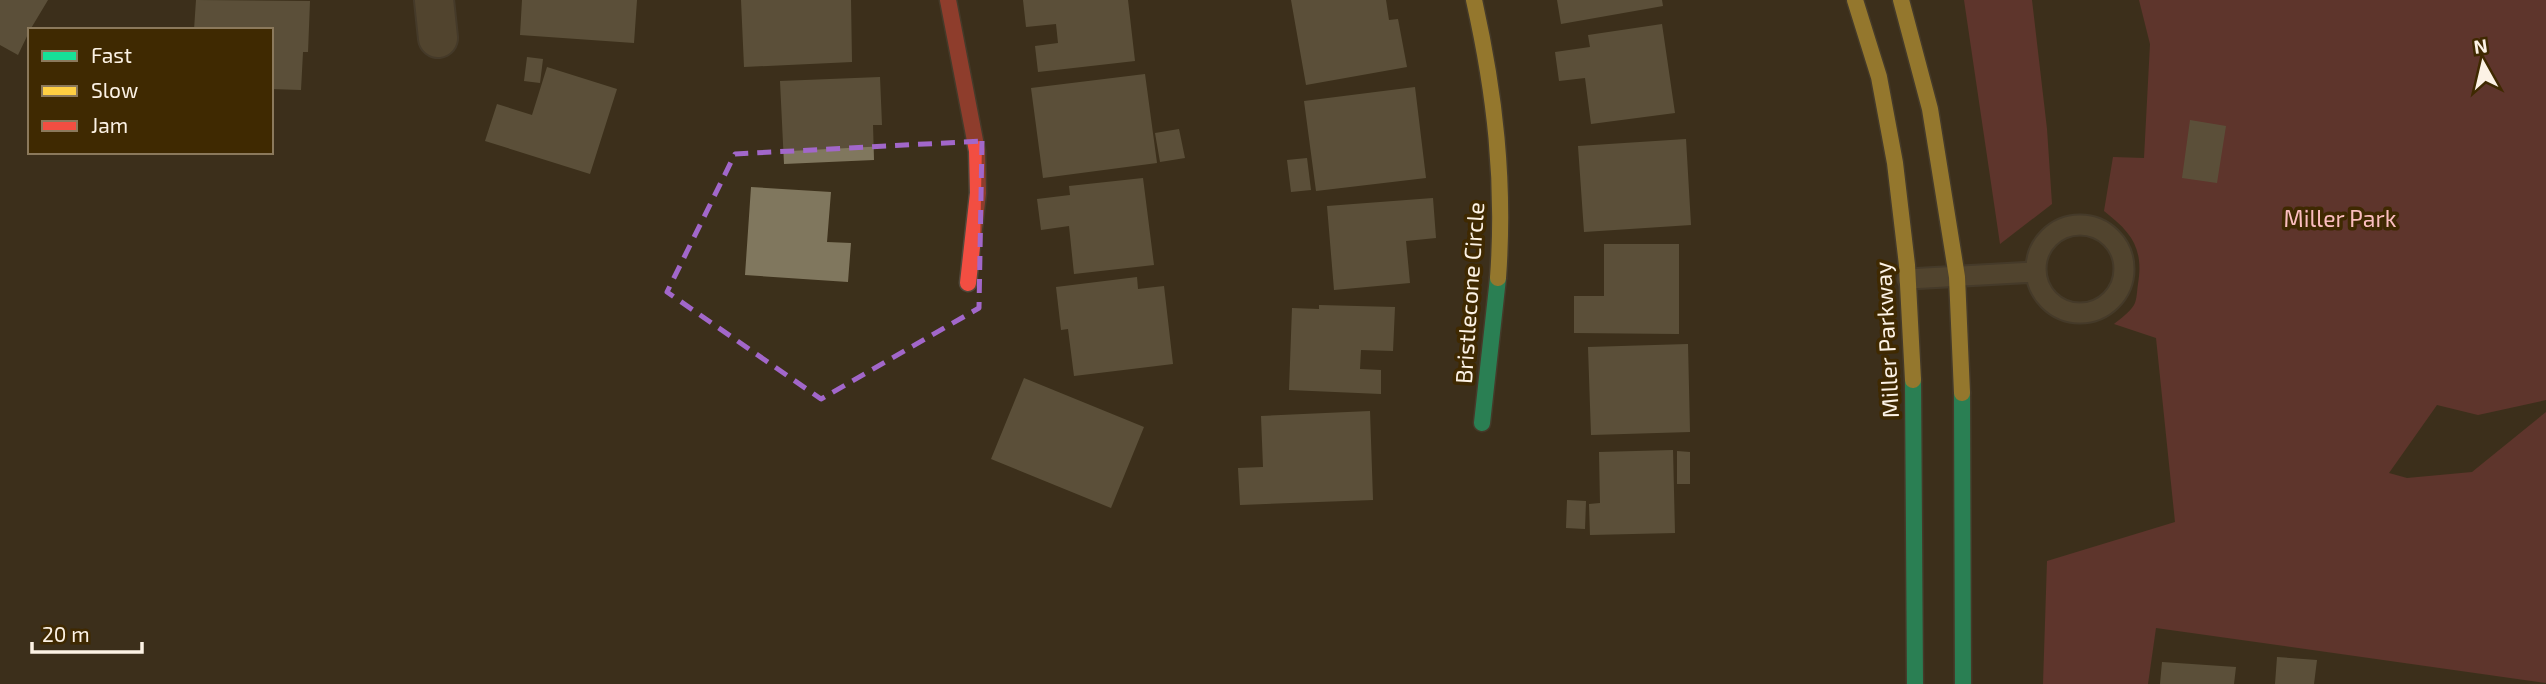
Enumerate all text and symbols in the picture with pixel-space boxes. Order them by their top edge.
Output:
legend [28,28,273,154]
north arrow [2448,28,2518,98]
text: N [2472,33,2489,58]
text: Fast [91,42,132,67]
text: Slow [91,77,138,102]
text: Jam [91,112,128,137]
street label: Bristlecone Circle [1449,201,1489,385]
park label: Miller Park [2284,204,2397,232]
street label: Miller Parkway [1868,261,1904,419]
scale bar [32,610,142,654]
text: 20 m [42,621,90,646]

